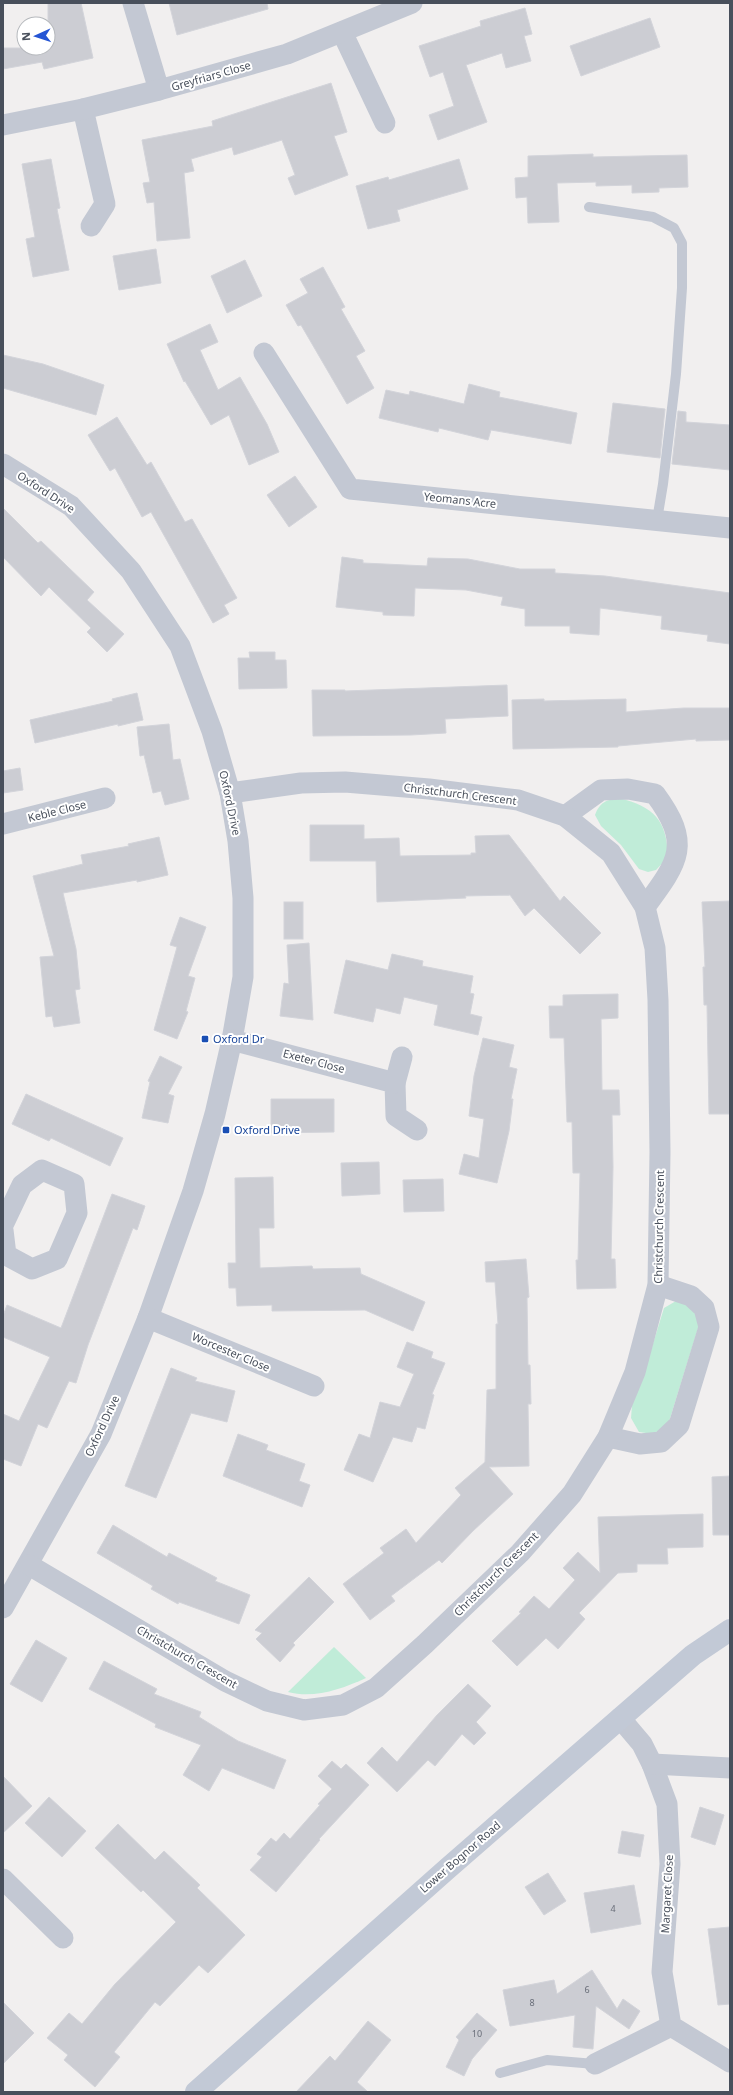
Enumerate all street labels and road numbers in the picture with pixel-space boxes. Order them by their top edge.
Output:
street label: Greyfriars Close [169,57,252,94]
street label: Oxford Drive [15,467,78,516]
street label: Yeomans Acre [423,488,497,511]
street label: Oxford Drive [216,769,245,837]
street label: Christchurch Crescent [403,779,517,808]
street label: Keble Close [26,796,88,825]
street label: Exeter Close [282,1045,347,1076]
street label: Christchurch Crescent [650,1170,667,1284]
street label: Worcester Close [190,1328,272,1375]
street label: Oxford Drive [81,1393,122,1459]
street label: Christchurch Crescent [450,1528,541,1619]
street label: Christchurch Crescent [134,1622,240,1691]
street label: Lower Bognor Road [416,1817,503,1896]
street label: Margaret Close [657,1854,676,1934]

